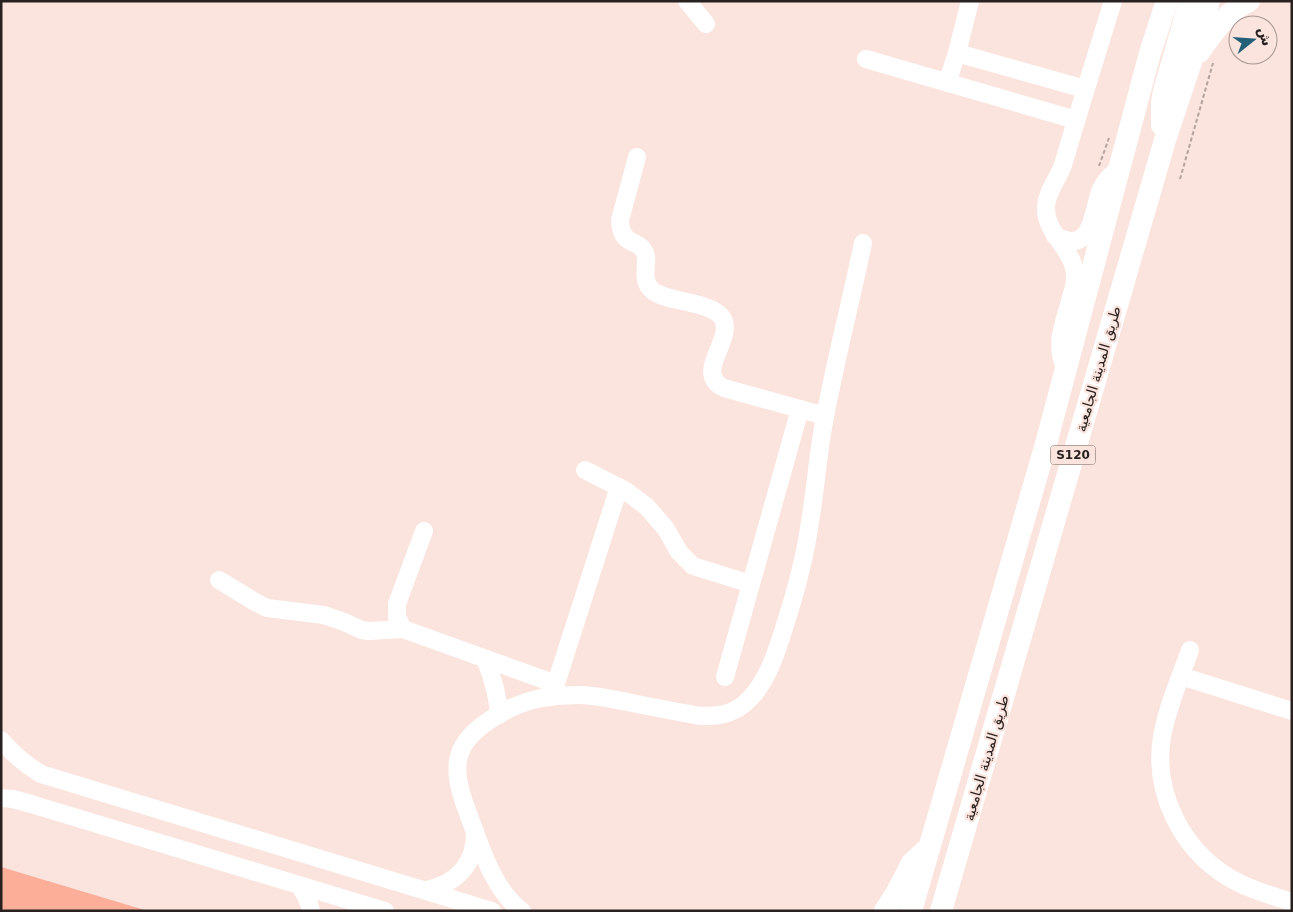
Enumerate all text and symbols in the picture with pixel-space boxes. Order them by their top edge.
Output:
north arrow [1228,15,1278,65]
text: ش [1255,25,1276,48]
street label: طريق المدينة الجامعية [1072,304,1125,434]
road number: S120 [1050,446,1096,464]
street label: طريق المدينة الجامعية [960,693,1013,823]

